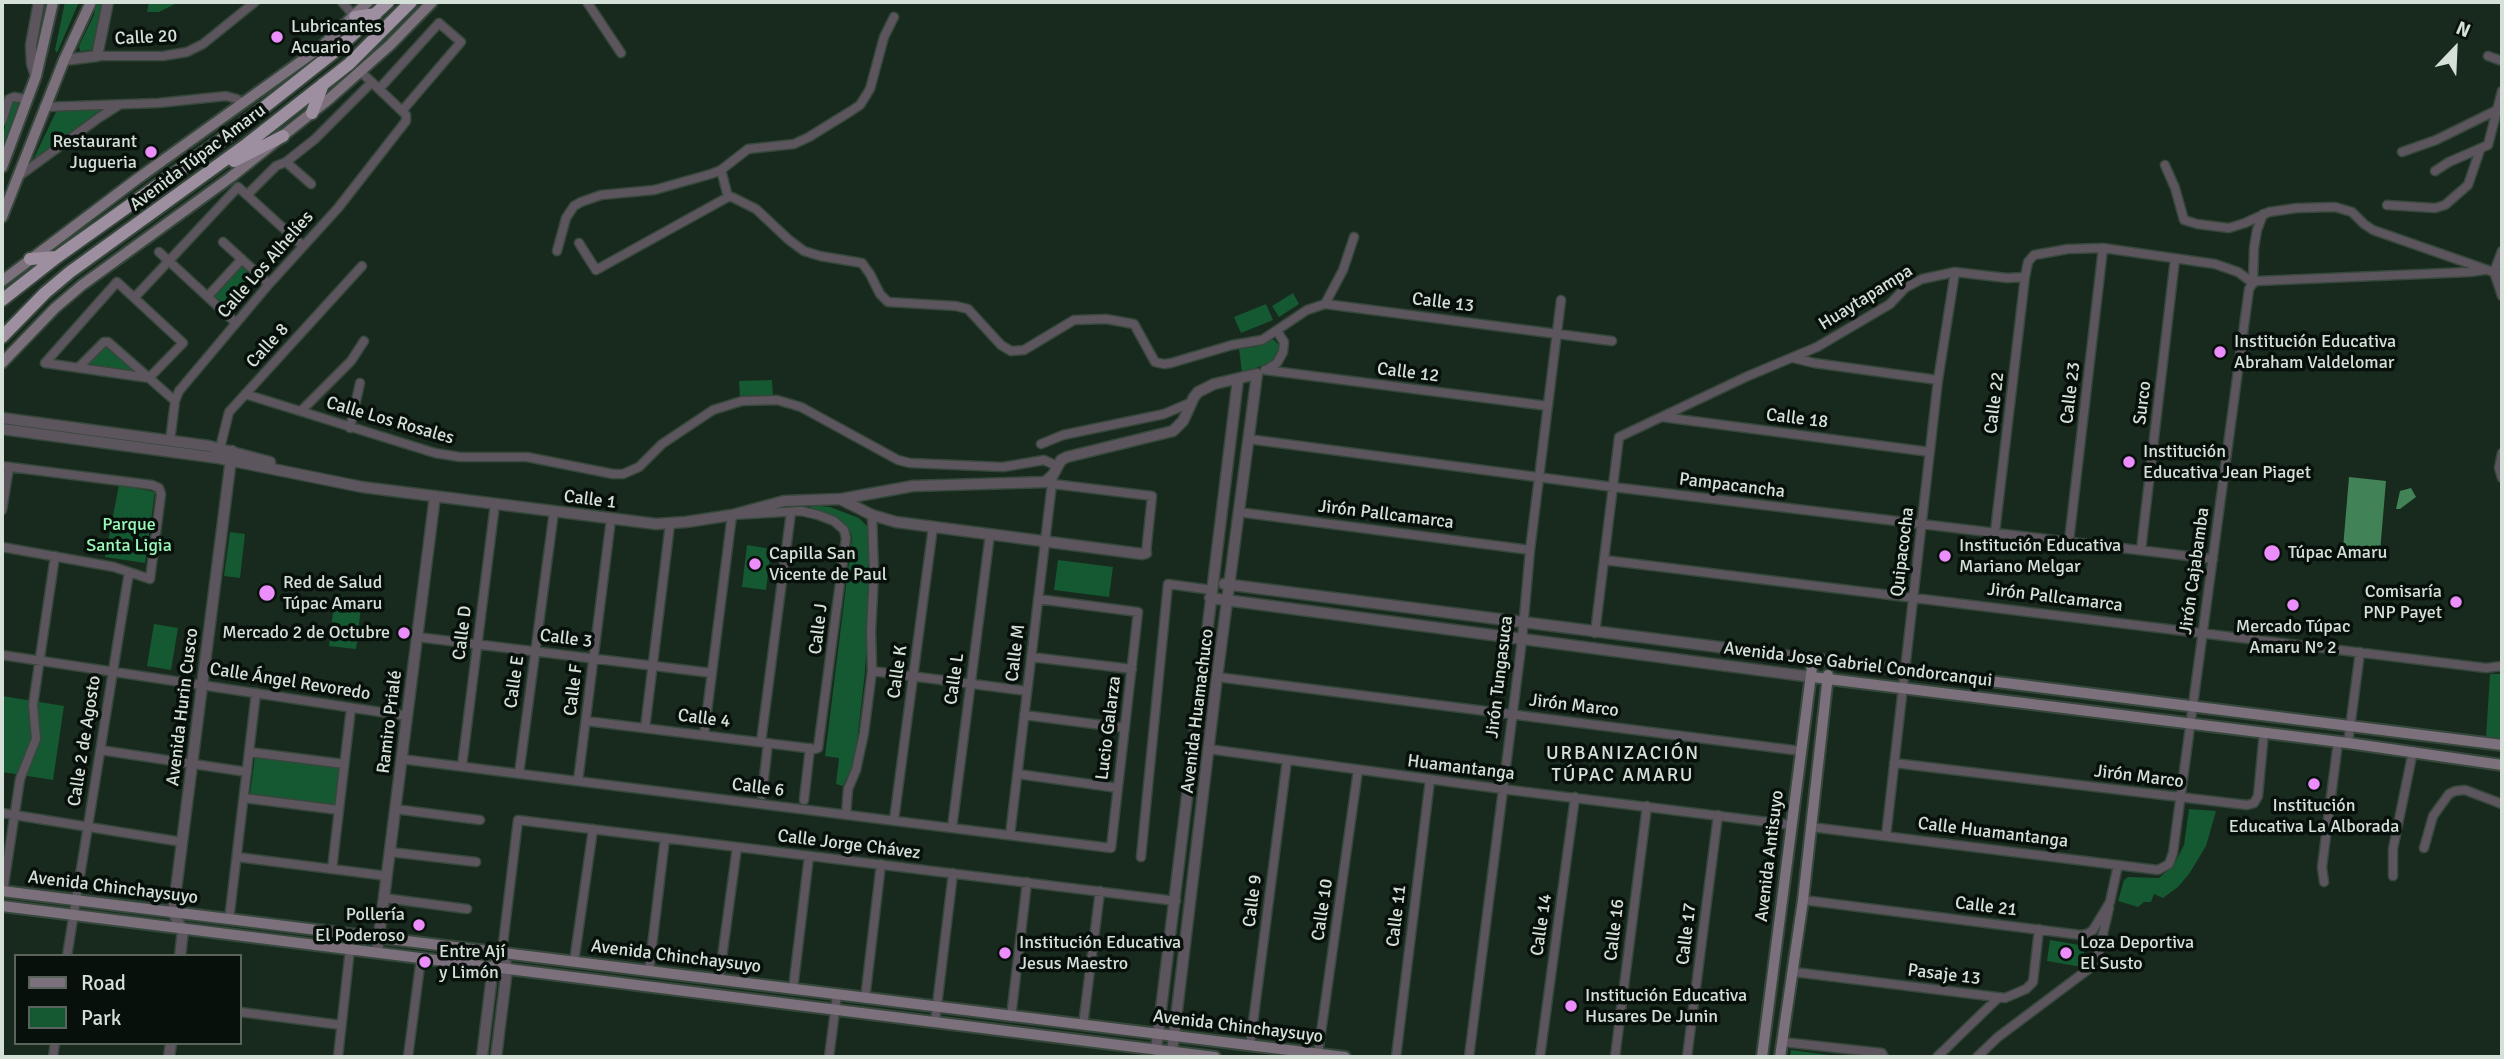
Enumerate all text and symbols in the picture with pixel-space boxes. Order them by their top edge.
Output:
north arrow [2420,14,2490,84]
place label: Lubricantes Acuario [291,16,382,58]
text: N [2452,16,2474,43]
street label: Calle 20 [114,26,178,50]
marker: Lubricantes Acuario [269,29,285,45]
street label: Avenida Túpac Amaru [126,100,270,216]
place label: Restaurant Jugueria [53,131,137,174]
marker: Restaurant Jugueria [143,144,159,160]
street label: Calle Los Alhelíes [214,207,318,323]
street label: Huaytapampa [1815,261,1917,335]
street label: Calle 13 [1411,288,1475,318]
street label: Calle 8 [242,319,294,373]
place label: Institución Educativa Abraham Valdelomar [2234,331,2396,374]
marker: Institución Educativa Abraham Valdelomar [2212,344,2228,360]
street label: Calle 12 [1376,358,1440,388]
street label: Calle 23 [2056,361,2086,425]
street label: Calle 22 [1980,371,2010,435]
street label: Surco [2130,380,2156,426]
street label: Calle Los Rosales [324,392,456,450]
street label: Calle 18 [1765,404,1829,434]
place label: Institución Educativa Jean Piaget [2143,441,2311,484]
marker: Institución Educativa Jean Piaget [2121,454,2137,470]
street label: Pampacancha [1678,469,1786,503]
street label: Calle 1 [563,486,617,514]
street label: Jirón Pallcamarca [1317,496,1455,534]
street label: Quipacocha [1887,506,1919,598]
street label: Jirón Cajabamba [2175,506,2215,636]
park label: Parque Santa Ligia [86,514,172,556]
place label: Institución Educativa Mariano Melgar [1959,535,2121,578]
place label: Túpac Amaru [2288,542,2387,564]
place label: Capilla San Vicente de Paul [769,543,887,586]
marker: Túpac Amaru [2262,543,2282,563]
marker: Institución Educativa Mariano Melgar [1937,548,1953,564]
marker: Capilla San Vicente de Paul [747,556,763,572]
place label: Red de Salud Túpac Amaru [283,572,382,614]
street label: Jirón Pallcamarca [1986,579,2124,617]
place label: Comisaría PNP Payet [2363,581,2442,624]
marker: Red de Salud Túpac Amaru [257,583,277,603]
marker: Comisaría PNP Payet [2448,594,2464,610]
marker: Mercado Túpac Amaru N° 2 [2285,597,2301,613]
street label: Calle J [805,602,833,656]
street label: Calle D [449,605,477,661]
street label: Jirón Tungasuca [1482,614,1518,740]
place label: Mercado Túpac Amaru N° 2 [2236,616,2350,658]
place label: Mercado 2 de Octubre [222,622,390,644]
street label: Calle M [1002,623,1030,683]
marker: Mercado 2 de Octubre [396,625,412,641]
street label: Calle 3 [539,625,593,653]
street label: Avenida Hurin Cusco [163,627,203,787]
street label: Avenida Huamachuco [1177,628,1219,794]
street label: Avenida Jose Gabriel Condorcanqui [1723,638,1993,692]
street label: Calle K [884,644,912,700]
street label: Calle L [941,652,969,706]
street label: Calle E [501,654,529,710]
street label: Calle Ángel Revoredo [208,659,372,705]
street label: Calle F [560,663,588,717]
street label: Ramiro Prialé [373,669,407,775]
street label: Calle 2 de Agosto [64,674,106,808]
street label: Lucio Galarza [1092,675,1126,781]
street label: Jirón Marco [1528,690,1620,722]
street label: Calle 4 [677,705,731,733]
district label: URBANIZACIÓN TÚPAC AMARU [1547,743,1699,787]
street label: Huamantanga [1406,751,1516,785]
street label: Jirón Marco [2093,761,2185,793]
street label: Calle 6 [731,774,785,802]
marker: Institución Educativa La Alborada [2306,776,2322,792]
street label: Avenida Antisuyo [1751,789,1789,923]
place label: Institución Educativa La Alborada [2229,795,2399,838]
street label: Calle Huamantanga [1917,813,2069,853]
street label: Calle Jorge Chávez [776,826,922,864]
street label: Avenida Chinchaysuyo [27,867,199,909]
street label: Calle 9 [1239,874,1267,928]
street label: Calle 10 [1308,878,1338,942]
street label: Calle 11 [1382,884,1412,948]
street label: Calle 21 [1954,892,2018,922]
street label: Calle 14 [1527,893,1557,957]
street label: Calle 16 [1600,898,1630,962]
street label: Calle 17 [1672,902,1702,966]
place label: Pollería El Poderoso [315,904,405,946]
marker: Pollería El Poderoso [411,917,427,933]
place label: Institución Educativa Jesus Maestro [1019,932,1181,974]
place label: Loza Deportiva El Susto [2080,932,2194,974]
street label: Avenida Chinchaysuyo [590,936,762,978]
place label: Entre Ají y Limón [439,941,505,984]
marker: Institución Educativa Jesus Maestro [997,945,1013,961]
marker: Loza Deportiva El Susto [2058,945,2074,961]
legend [14,954,242,1045]
marker: Entre Ají y Limón [417,954,433,970]
street label: Pasaje 13 [1906,960,1982,990]
text: Road [81,970,126,996]
place label: Institución Educativa Husares De Junin [1585,985,1747,1028]
marker: Institución Educativa Husares De Junin [1563,998,1579,1014]
text: Park [81,1005,121,1031]
street label: Avenida Chinchaysuyo [1152,1006,1324,1048]

